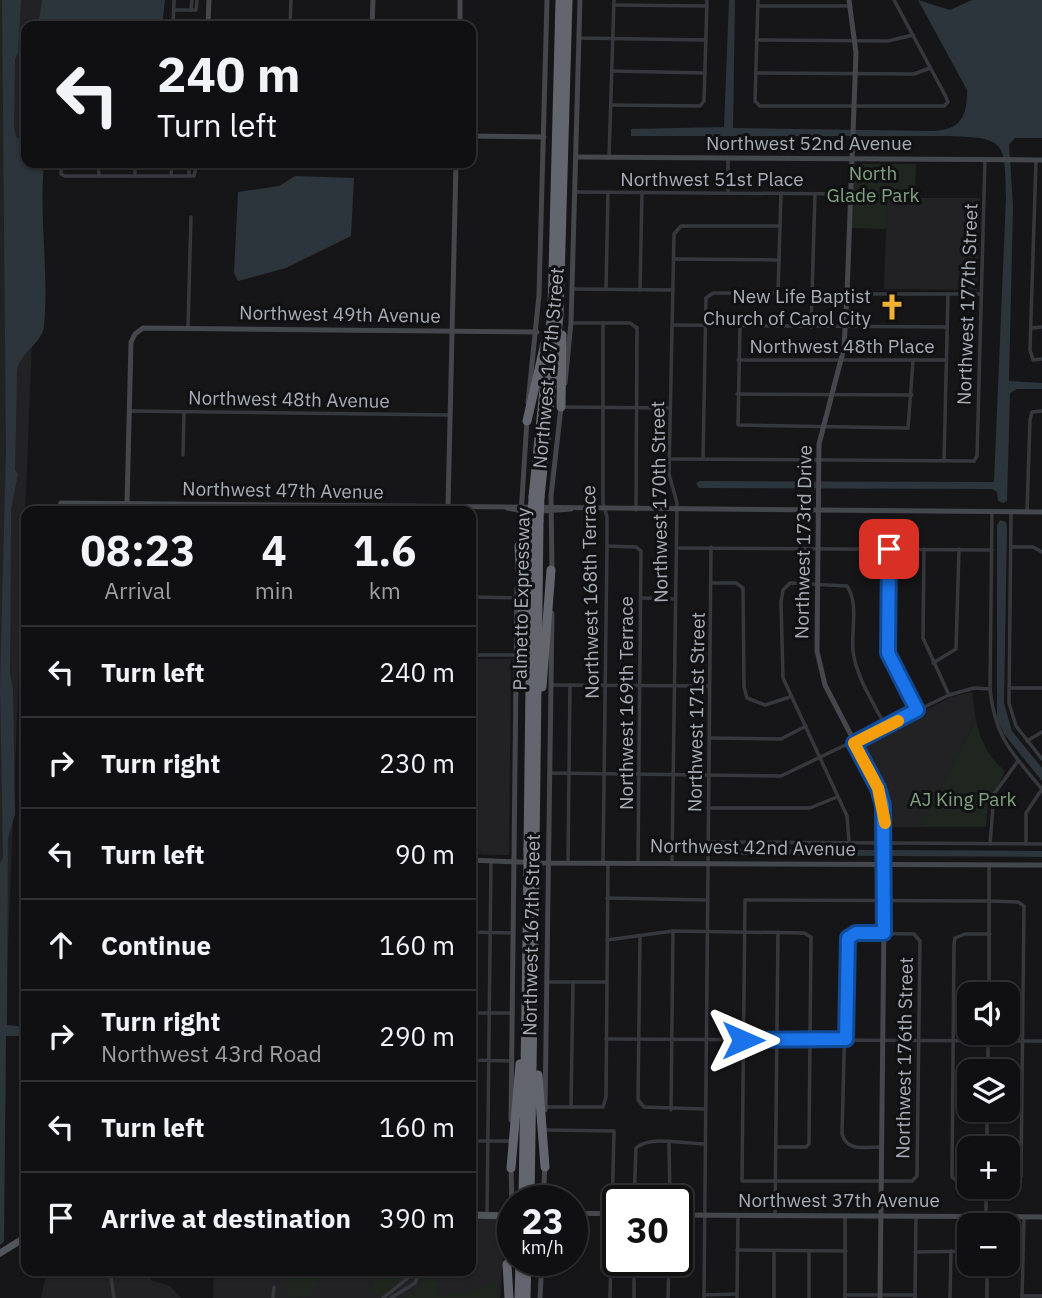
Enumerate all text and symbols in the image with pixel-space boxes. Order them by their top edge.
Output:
text: 240 m [157,42,301,105]
icon: left [42,49,133,140]
text: Turn left [157,104,277,146]
street label: Northwest 52nd Avenue [706,131,912,155]
park label: North Glade Park [827,161,919,207]
street label: Northwest 51st Place [620,167,804,191]
street label: Northwest 177th Street [951,203,983,405]
street label: Northwest 167th Street [527,266,569,470]
place label: New Life Baptist Church of Carol City [703,284,872,330]
church icon: New Life Baptist Church of Carol City [877,292,907,322]
street label: Northwest 49th Avenue [239,300,441,328]
street label: Northwest 48th Place [749,334,935,358]
street label: Northwest 48th Avenue [188,385,390,413]
street label: Northwest 170th Street [645,401,673,603]
street label: Northwest 173rd Drive [789,445,817,639]
street label: Northwest 47th Avenue [182,476,384,504]
street label: Northwest 168th Terrace [576,485,604,699]
street label: Palmetto Expressway [507,507,535,691]
pin [859,519,919,579]
text: 08:23 [81,523,195,578]
text: 4 [262,523,287,578]
text: 1.6 [353,523,417,578]
icon: arrive [870,530,908,568]
text: Arrival [104,575,171,605]
text: min [255,575,294,605]
text: km [369,575,401,605]
street label: Northwest 169th Terrace [614,596,638,810]
street label: Northwest 171st Street [682,612,710,812]
icon: left [42,653,80,691]
text: Turn left [101,655,204,689]
text: 240 m [379,655,455,689]
icon: right [42,744,80,782]
text: Turn right [101,746,220,780]
text: 230 m [379,746,455,780]
park label: AJ King Park [909,787,1017,811]
street label: Northwest 42nd Avenue [650,833,856,861]
street label: Northwest 167th Street [517,834,545,1036]
icon: left [42,835,80,873]
text: Turn left [101,837,204,871]
text: 90 m [395,837,455,871]
icon: ahead [42,926,80,964]
text: Continue [101,928,211,962]
text: 160 m [379,928,455,962]
street label: Northwest 176th Street [890,957,918,1159]
map controls [957,982,1020,1276]
button: sound [957,982,1020,1045]
position arrow [706,1003,780,1077]
text: Turn right [101,1004,220,1038]
icon: right [42,1017,80,1055]
text: 290 m [379,1019,455,1053]
text: Northwest 43rd Road [101,1038,322,1068]
button: layers [957,1059,1020,1122]
icon: left [42,1108,80,1146]
text: Turn left [101,1110,204,1144]
text: 160 m [379,1110,455,1144]
button: + [957,1136,1020,1199]
speed limit sign: 30 [602,1185,693,1276]
street label: Northwest 37th Avenue [738,1188,940,1212]
text: 23 [521,1198,564,1244]
icon: arrive [42,1199,80,1237]
text: Arrive at destination [101,1201,351,1235]
text: 390 m [379,1201,455,1235]
button: − [957,1213,1020,1276]
text: km/h [521,1236,564,1259]

